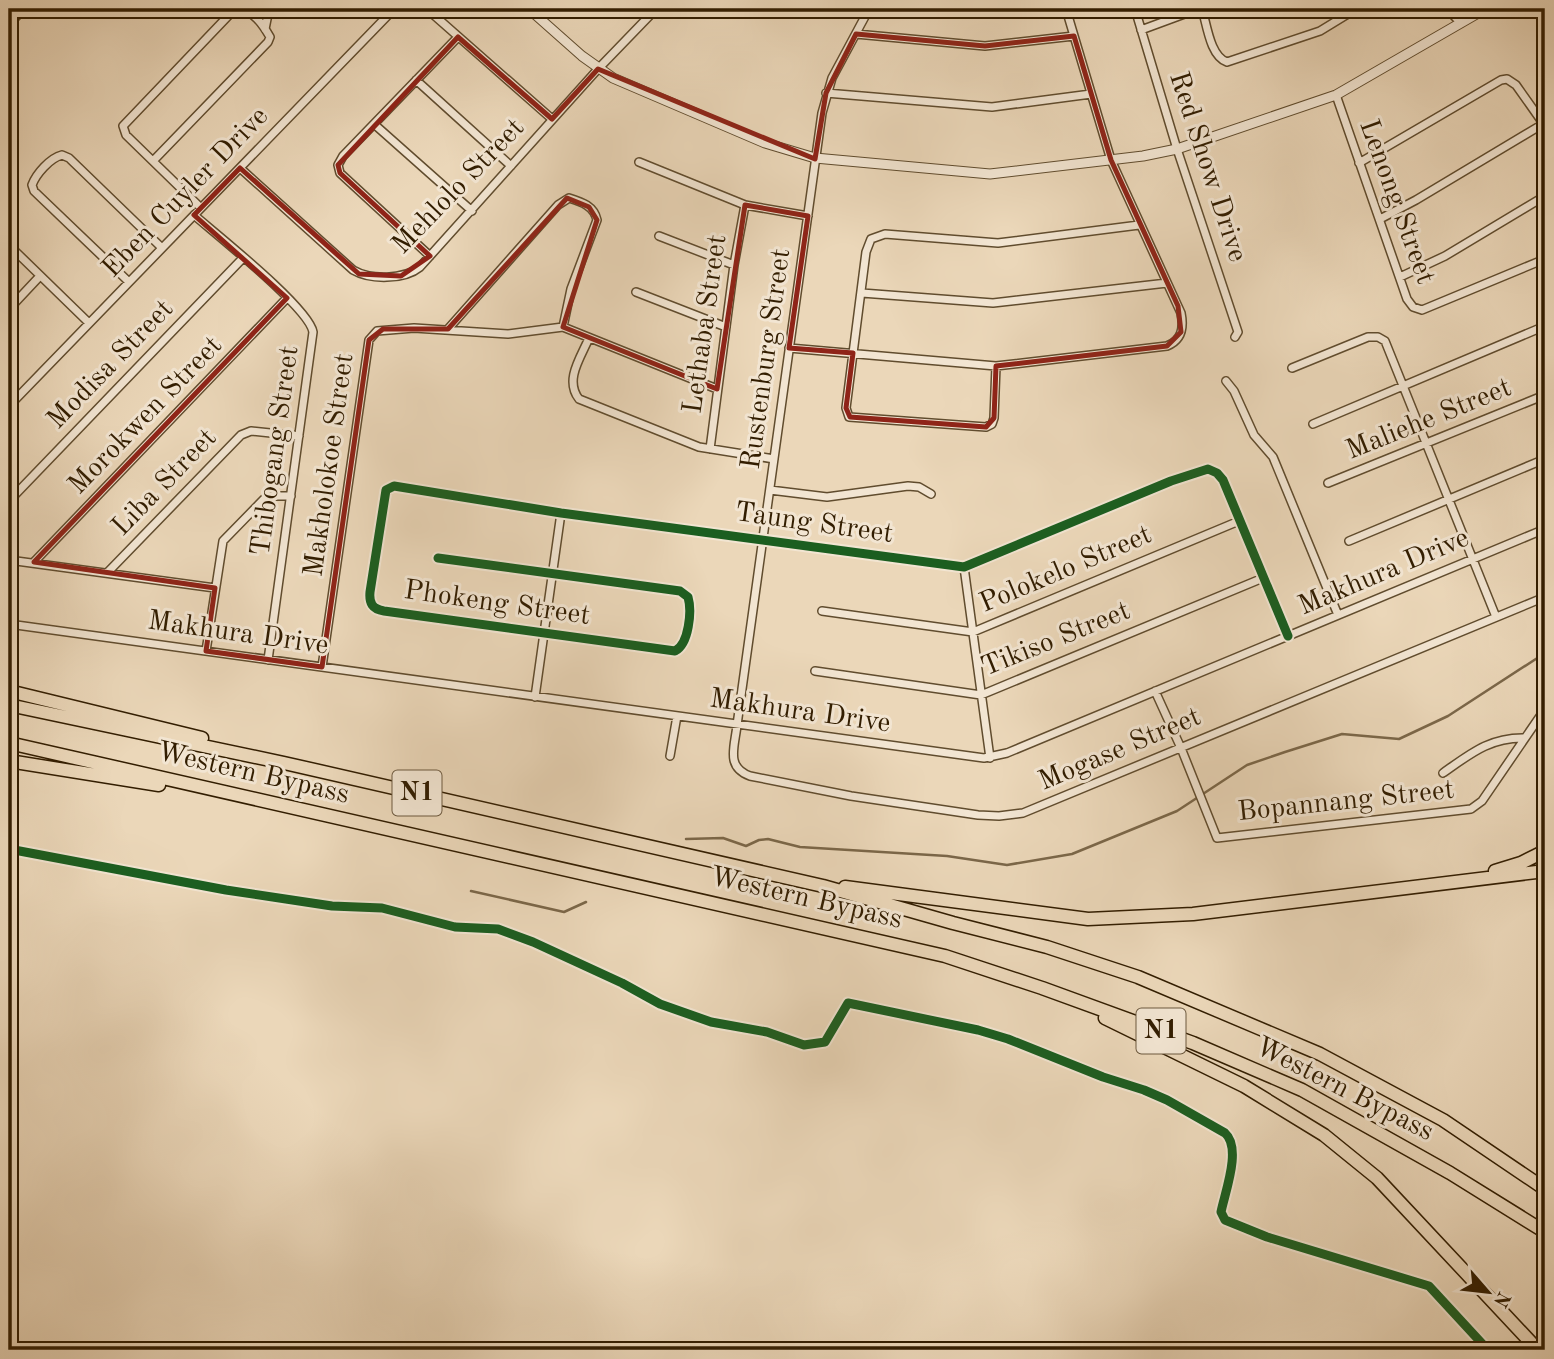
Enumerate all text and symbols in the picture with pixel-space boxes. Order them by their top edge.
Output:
street label: Red Show Drive [1163,68,1251,266]
street label: Eben Cuyler Drive [98,102,274,284]
street label: Mehlolo Street [388,114,530,260]
street label: Lenong Street [1353,116,1439,288]
street label: Lethaba Street [680,233,732,415]
street label: Rustenburg Street [738,247,796,471]
street label: Modisa Street [43,295,179,435]
street label: Morokwen Street [64,332,228,500]
street label: Thibogang Street [247,344,305,558]
street label: Makholokoe Street [300,351,360,579]
street label: Maliehe Street [1342,374,1516,466]
street label: Liba Street [108,424,222,542]
street label: Taung Street [733,499,895,549]
street label: Polokelo Street [976,521,1156,619]
street label: Makhura Drive [1295,524,1473,622]
street label: Phokeng Street [402,577,592,631]
street label: Tikiso Street [978,597,1134,683]
street label: Makhura Drive [146,607,330,661]
street label: Makhura Drive [708,685,892,739]
street label: Mogase Street [1035,703,1205,797]
street label: Western Bypass [154,738,352,810]
road number: N1 [392,771,442,816]
street label: Bopannang Street [1236,777,1456,827]
street label: Western Bypass [707,863,905,935]
road number: N1 [1136,1008,1186,1054]
street label: Western Bypass [1250,1033,1438,1147]
north arrow [1452,1258,1522,1328]
text: N [1489,1288,1513,1310]

